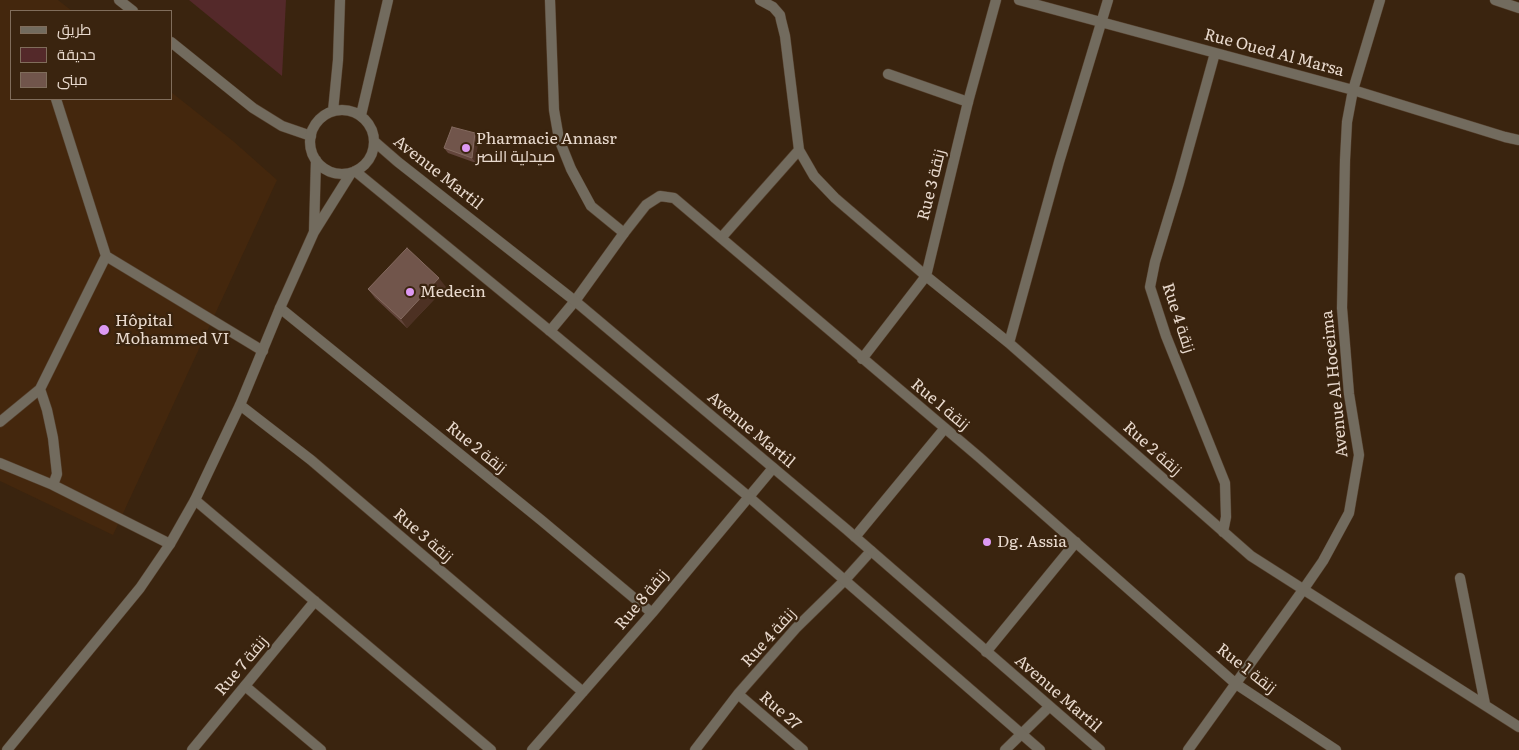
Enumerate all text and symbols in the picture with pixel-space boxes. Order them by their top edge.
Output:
legend [10,10,172,100]
text: طريق [57,17,91,40]
street label: Rue Oued Al Marsa [1202,25,1346,81]
text: حديقة [57,42,96,65]
text: مبنى [57,67,88,90]
place label: Pharmacie Annasr صيدلية النصر [476,129,617,167]
street label: Avenue Martil [389,132,487,214]
marker: Pharmacie Annasr صيدلية النصر [460,142,472,154]
street label: Rue 3 زنقة [914,148,950,222]
street label: Rue 4 زنقة [1158,281,1198,355]
place label: Medecin [420,282,486,302]
marker: Medecin [404,286,416,298]
street label: Avenue Al Hoceima [1318,309,1352,459]
place label: Hôpital Mohammed VI [115,311,229,349]
marker: Hôpital Mohammed VI [97,323,111,337]
street label: Rue 1 زنقة [907,375,973,435]
street label: Avenue Martil [703,388,799,472]
street label: Rue 2 زنقة [442,418,510,478]
street label: Rue 2 زنقة [1119,418,1185,480]
street label: Rue 3 زنقة [389,505,457,567]
place label: Dg. Assia [997,532,1067,552]
marker: Dg. Assia [981,536,993,548]
street label: Rue 8 زنقة [611,566,673,634]
street label: Rue 4 زنقة [738,605,800,671]
street label: Rue 7 زنقة [212,632,272,700]
street label: Rue 1 زنقة [1212,640,1280,698]
street label: Avenue Martil [1011,651,1105,737]
street label: Rue 27 [755,688,805,734]

